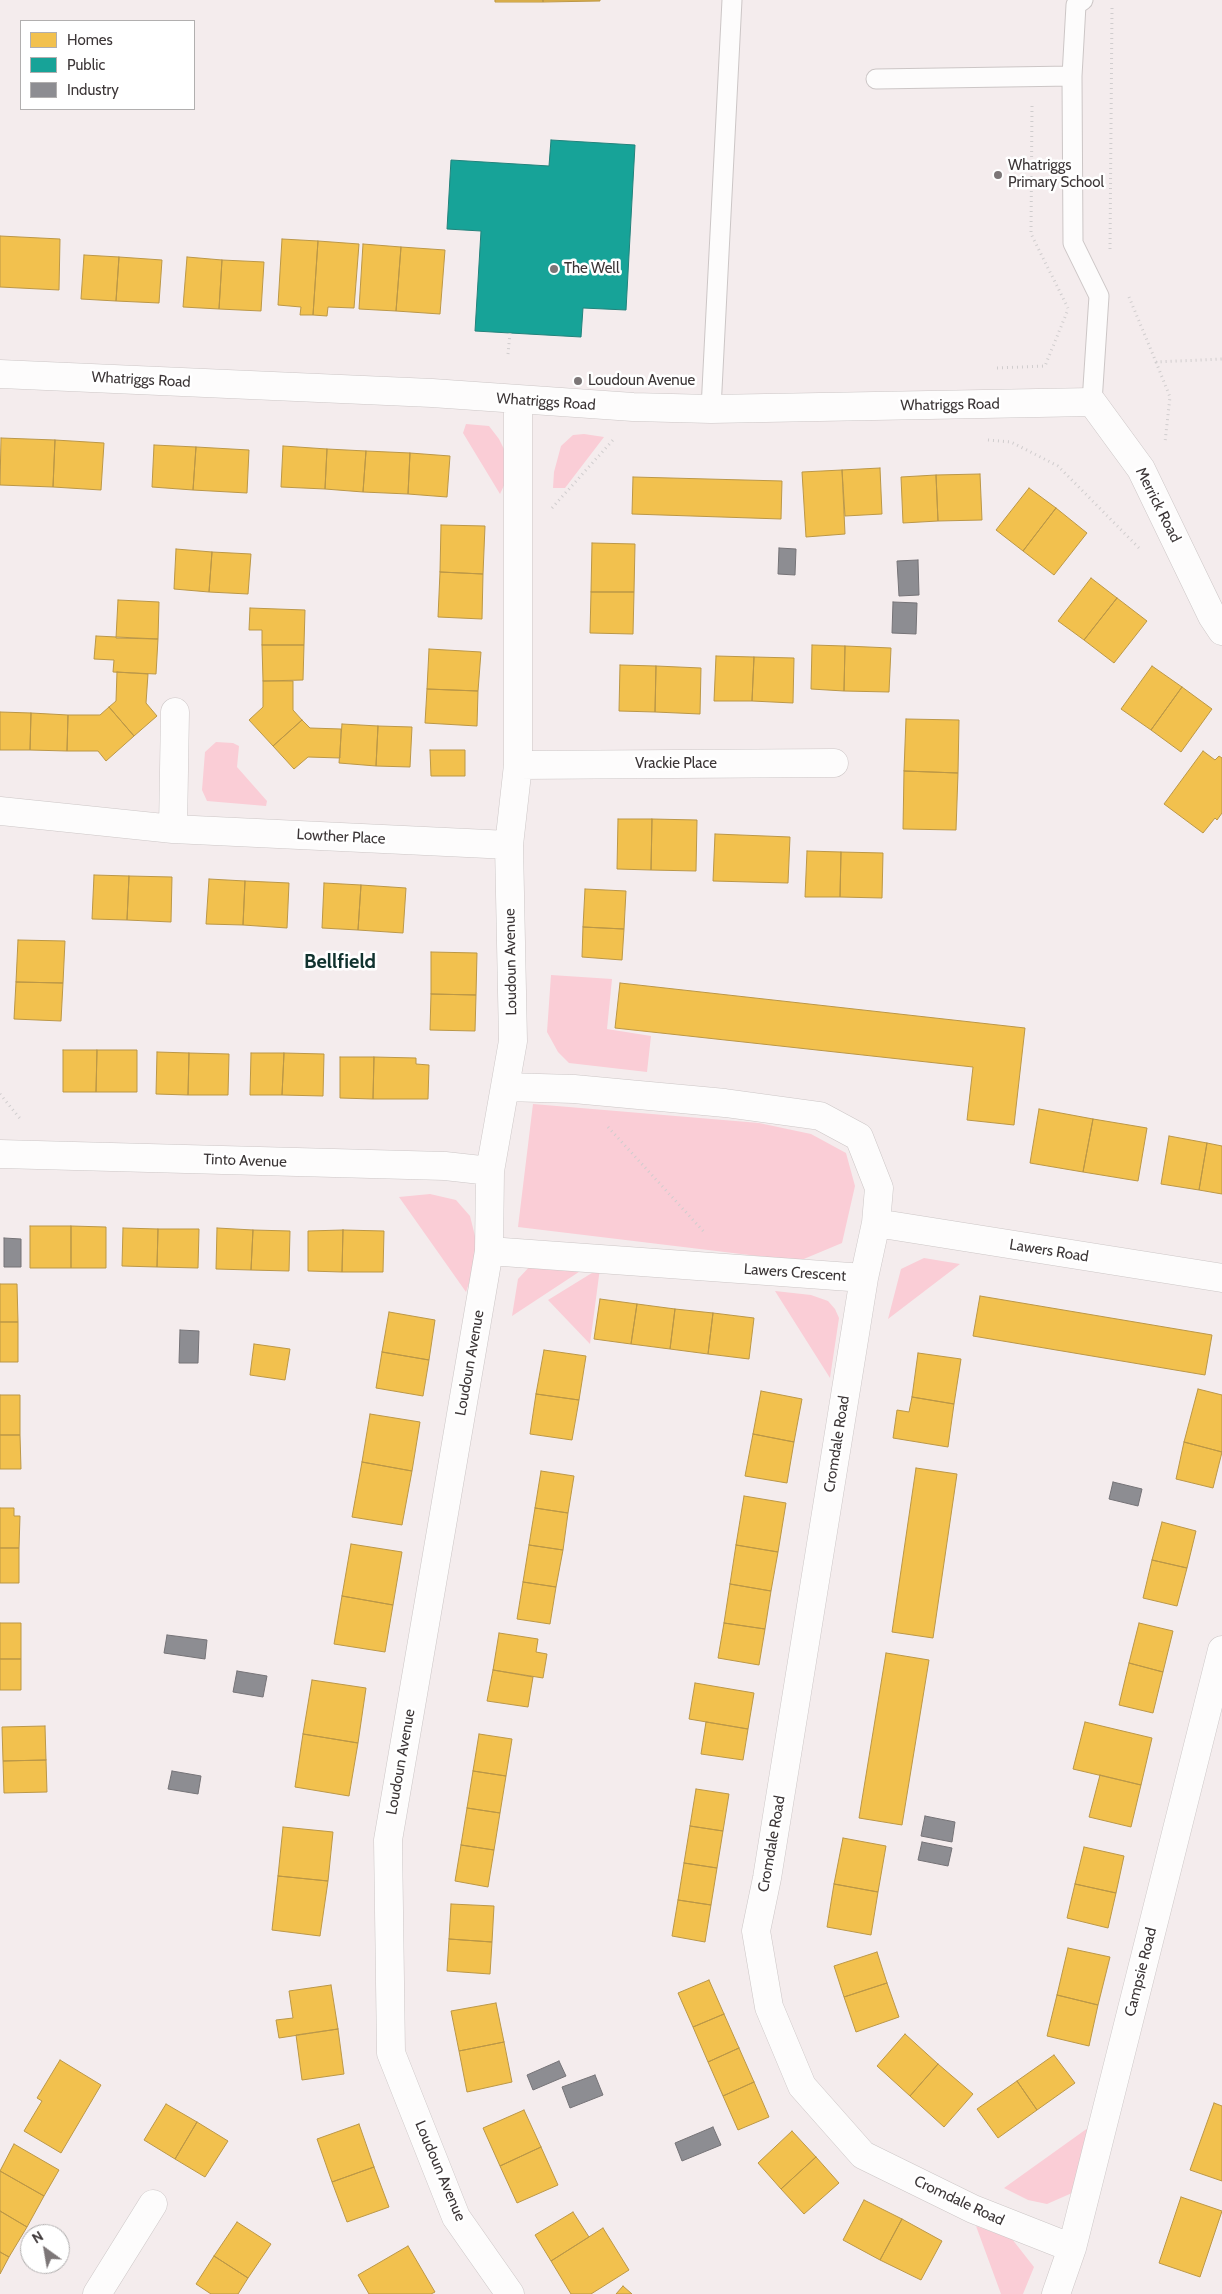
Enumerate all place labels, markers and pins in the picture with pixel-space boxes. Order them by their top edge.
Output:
place label: Whatriggs Primary School [1008,157,1104,192]
marker: Whatriggs Primary School [992,169,1004,181]
place label: The Well [564,260,619,278]
marker: The Well [548,263,560,275]
place label: Loudoun Avenue [588,372,695,390]
marker: Loudoun Avenue [572,375,584,387]

